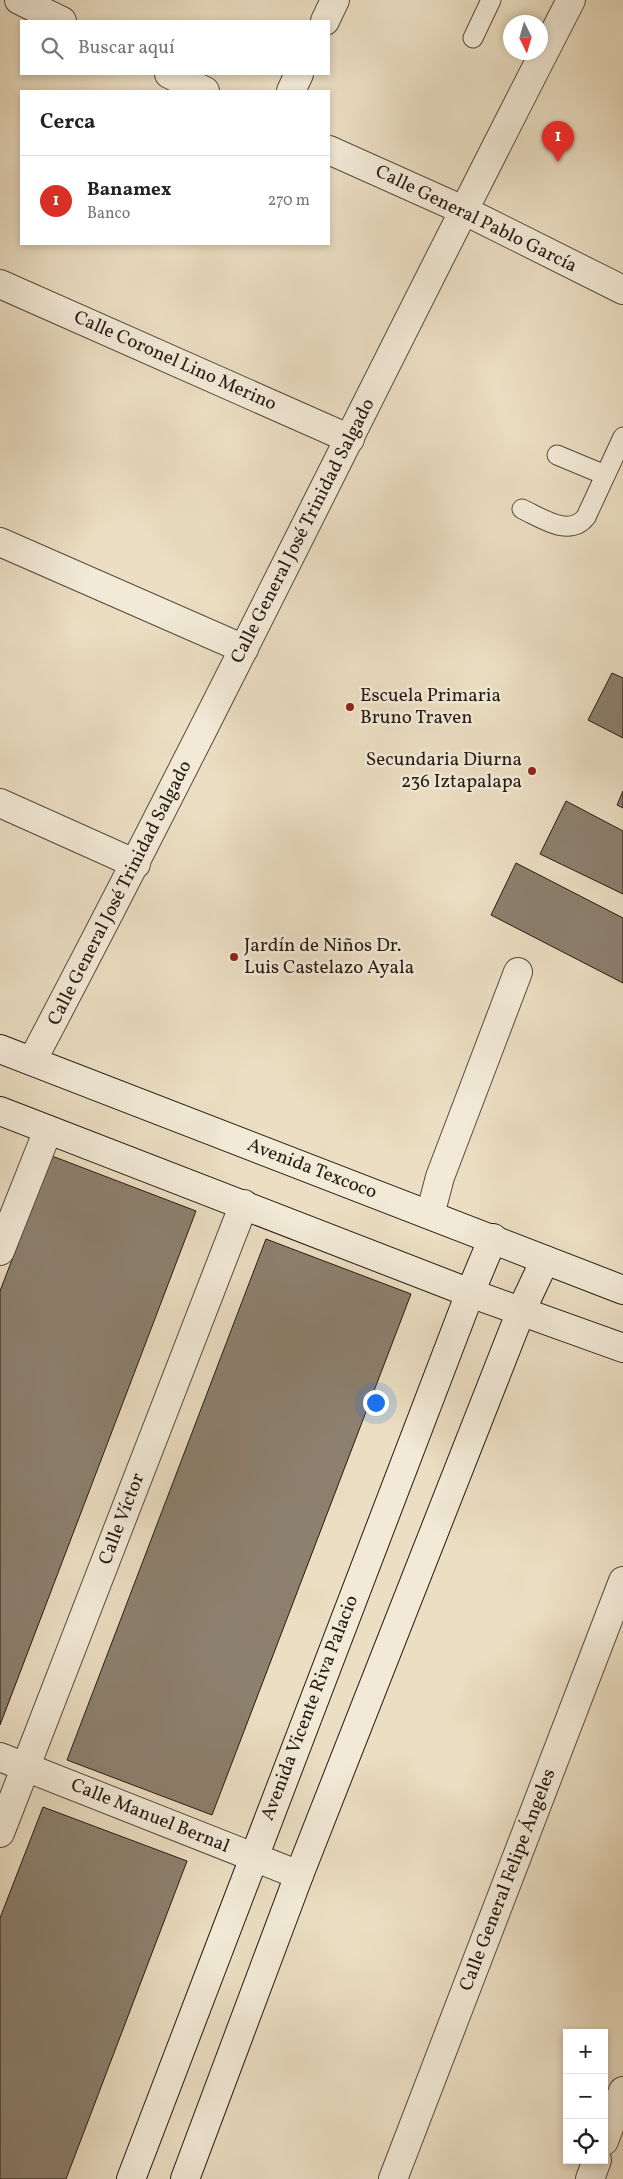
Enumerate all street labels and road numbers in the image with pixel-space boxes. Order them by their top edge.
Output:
street label: Calle General Pablo García [371,159,581,279]
street label: Calle Coronel Lino Merino [69,304,281,418]
street label: Calle General José Trinidad Salgado [225,394,381,668]
street label: Calle General José Trinidad Salgado [42,756,198,1030]
street label: Avenida Texcoco [243,1132,381,1206]
street label: Calle Víctor [93,1469,151,1569]
street label: Avenida Vicente Riva Palacio [255,1592,365,1824]
street label: Calle General Felipe Ángeles [454,1765,562,1995]
street label: Calle Manuel Bernal [67,1772,234,1860]

